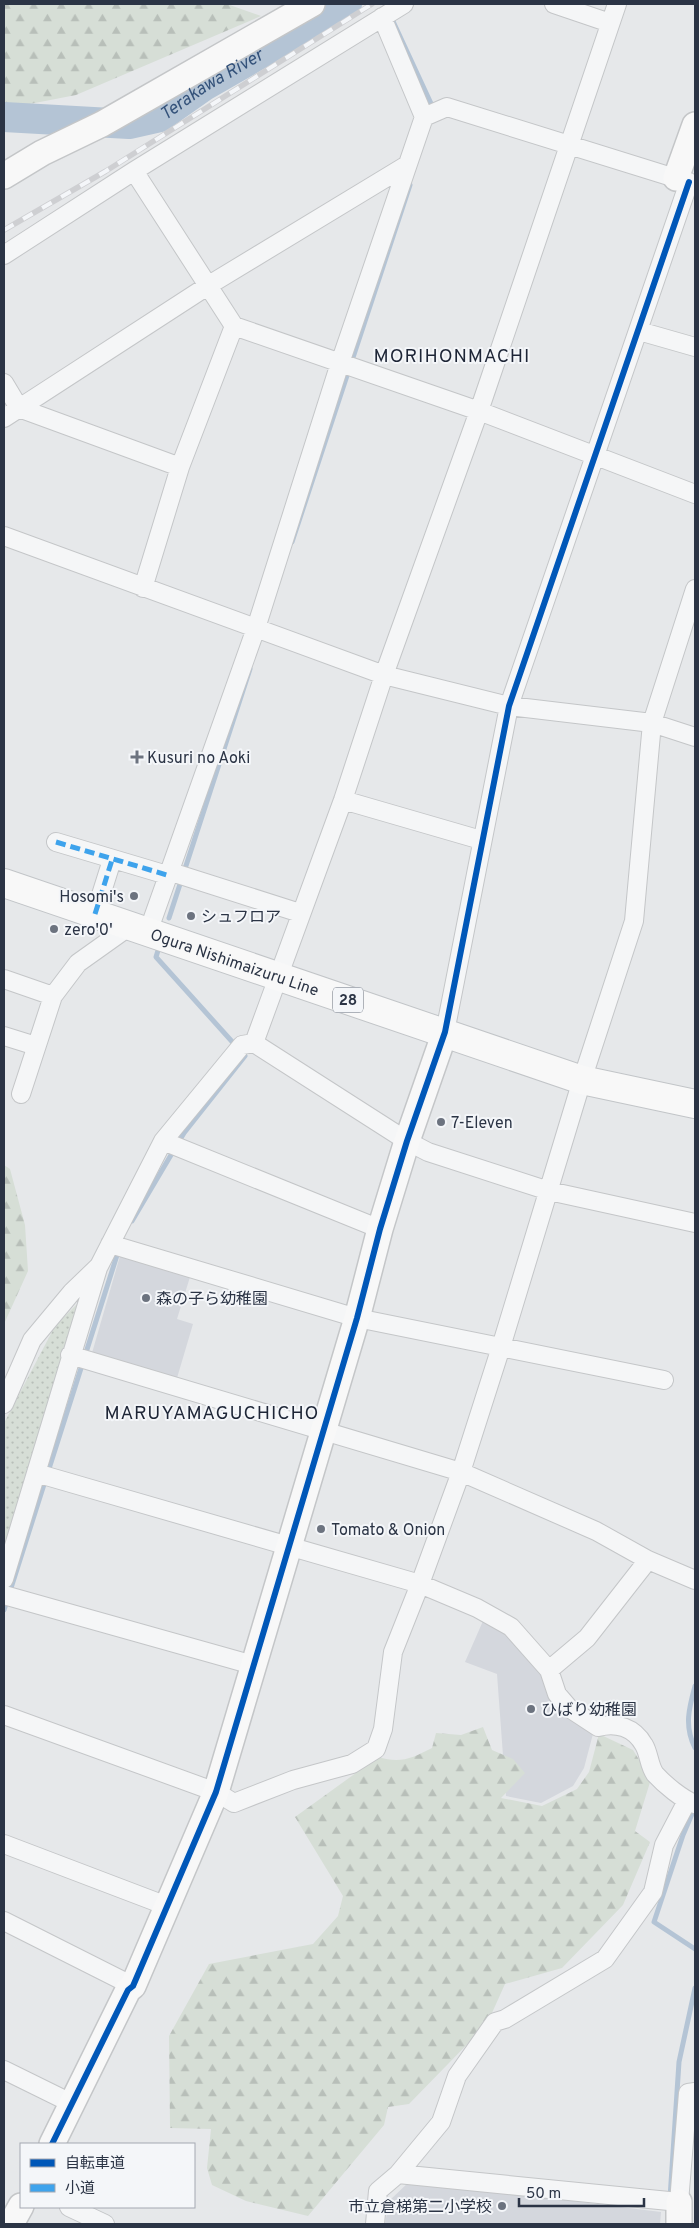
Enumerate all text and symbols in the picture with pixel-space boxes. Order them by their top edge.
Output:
water label: Terakawa River [156,43,270,126]
district label: MORIHONMACHI [374,345,530,369]
place label: Kusuri no Aoki [147,749,250,769]
marker: Kusuri no Aoki [131,751,143,763]
place label: Hosomi's [59,888,124,908]
marker: Hosomi's [128,890,140,902]
place label: シュフロア [201,908,281,928]
marker: シュフロア [185,910,197,922]
place label: zero'0' [64,921,113,941]
marker: zero'0' [48,923,60,935]
street label: Ogura Nishimaizuru Line [147,926,321,1002]
road number: 28 [333,988,363,1012]
place label: 7-Eleven [451,1114,513,1134]
marker: 7-Eleven [435,1116,447,1128]
place label: 森の子ら幼稚園 [156,1290,268,1310]
marker: 森の子ら幼稚園 [140,1292,152,1304]
district label: MARUYAMAGUCHICHO [105,1402,320,1426]
place label: Tomato & Onion [331,1521,445,1541]
marker: Tomato & Onion [315,1523,327,1535]
place label: ひばり幼稚園 [541,1701,637,1721]
marker: ひばり幼稚園 [525,1703,537,1715]
legend [20,2143,195,2208]
text: 自転車道 [65,2155,125,2174]
scale bar [519,2176,644,2208]
text: 小道 [65,2180,95,2199]
text: 50 m [526,2185,561,2204]
place label: 市立倉梯第二小学校 [348,2198,492,2218]
marker: 市立倉梯第二小学校 [496,2200,508,2212]

